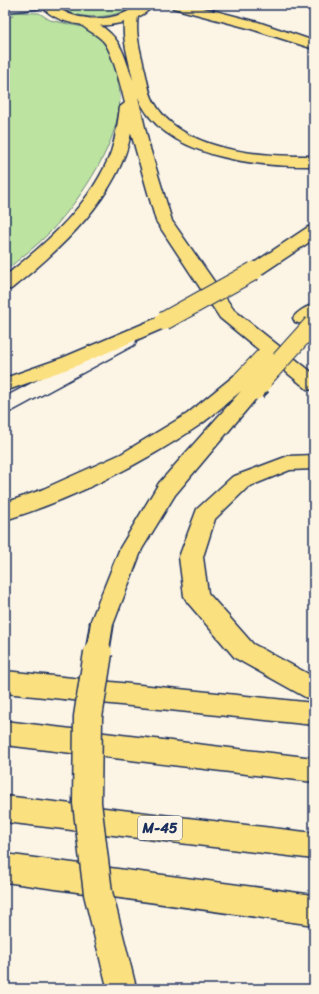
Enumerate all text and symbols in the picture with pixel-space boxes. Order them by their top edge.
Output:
road number: M-45 [138,816,182,840]

